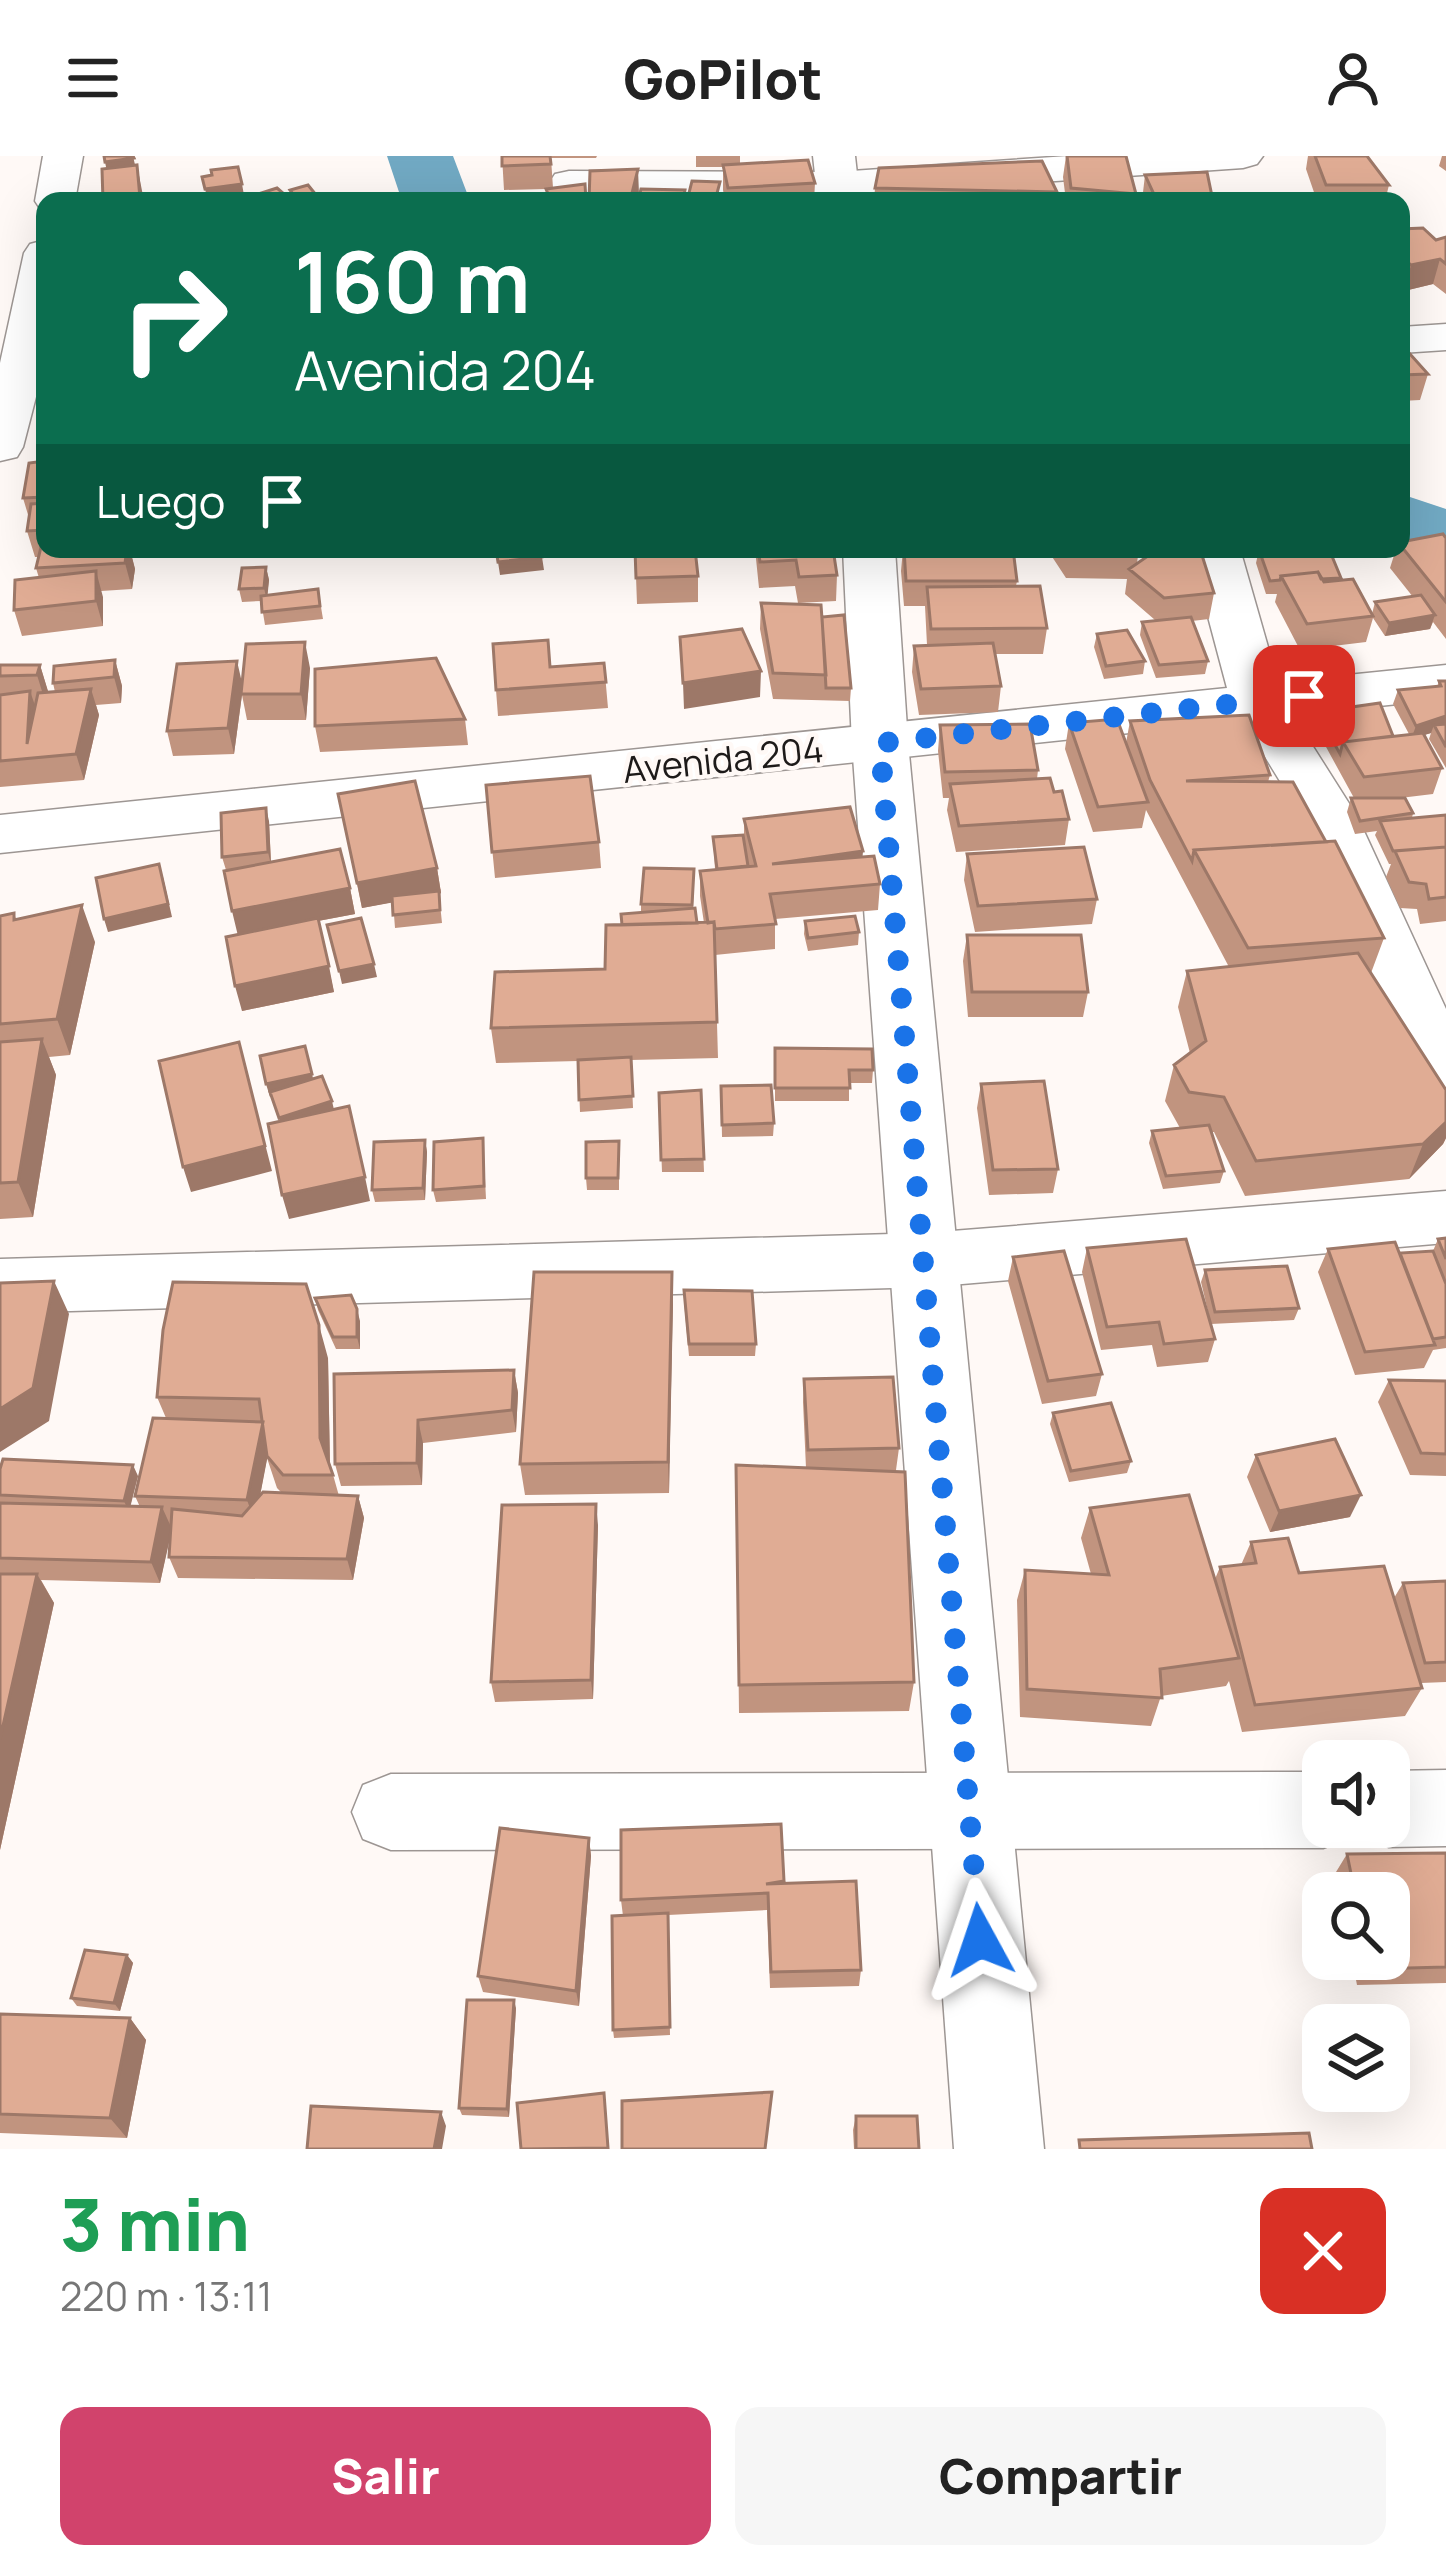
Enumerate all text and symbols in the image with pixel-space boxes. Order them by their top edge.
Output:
text: GoPilot [624,41,822,115]
icon: menu [60,45,126,111]
icon: person [1320,45,1386,111]
text: 160 m [294,223,531,338]
icon: right [96,240,252,396]
text: Avenida 204 [294,332,596,406]
icon: arrive [249,468,315,534]
text: Luego [96,470,225,532]
pin [1253,645,1355,747]
icon: arrive [1271,663,1337,729]
street label: Avenida 204 [620,724,826,794]
map controls [1302,1740,1410,2112]
button: sound [1302,1740,1410,1848]
button: search [1302,1872,1410,1980]
position arrow [917,1877,1043,2003]
button: layers [1302,2004,1410,2112]
text: 3 min [60,2174,250,2273]
button: close [1260,2188,1386,2314]
text: 220 m · 13:11 [60,2269,272,2323]
button: Salir [60,2407,711,2545]
button: Compartir [735,2407,1386,2545]

